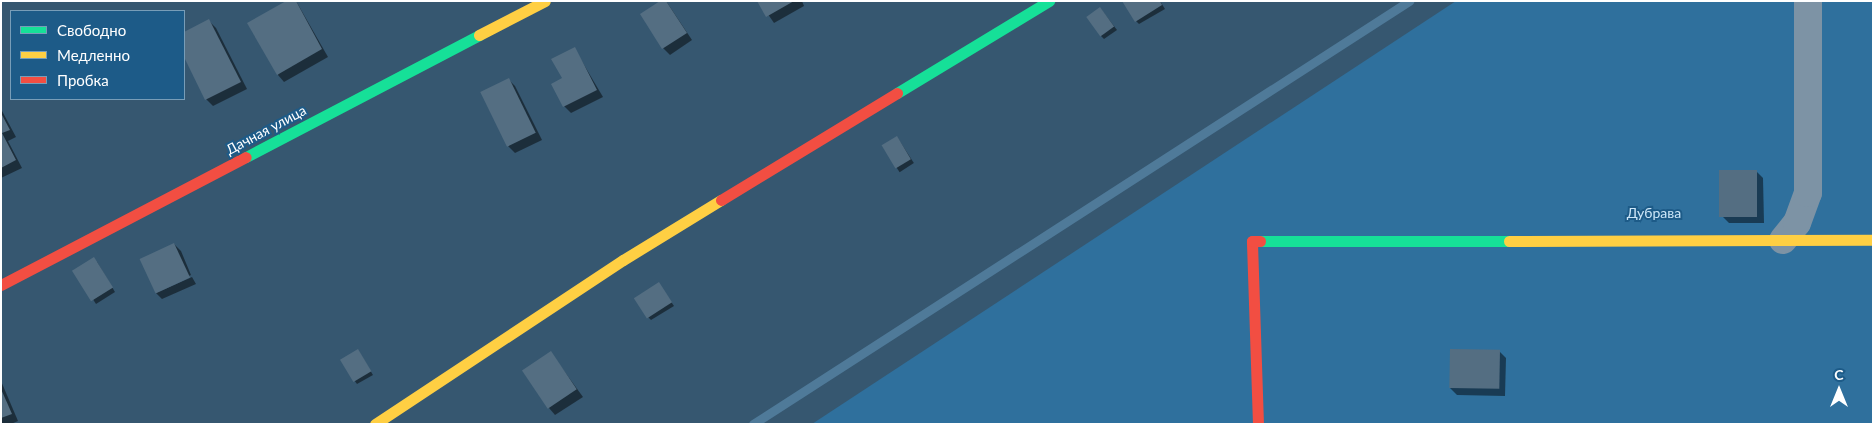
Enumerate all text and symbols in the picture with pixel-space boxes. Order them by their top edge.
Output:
legend [10,10,185,100]
text: Свободно [57,21,126,39]
text: Медленно [57,46,130,64]
text: Пробка [57,71,109,89]
street label: Дачная улица [223,102,309,158]
park label: Дубрава [1627,205,1681,221]
north arrow [1814,365,1864,415]
text: С [1834,366,1844,383]

